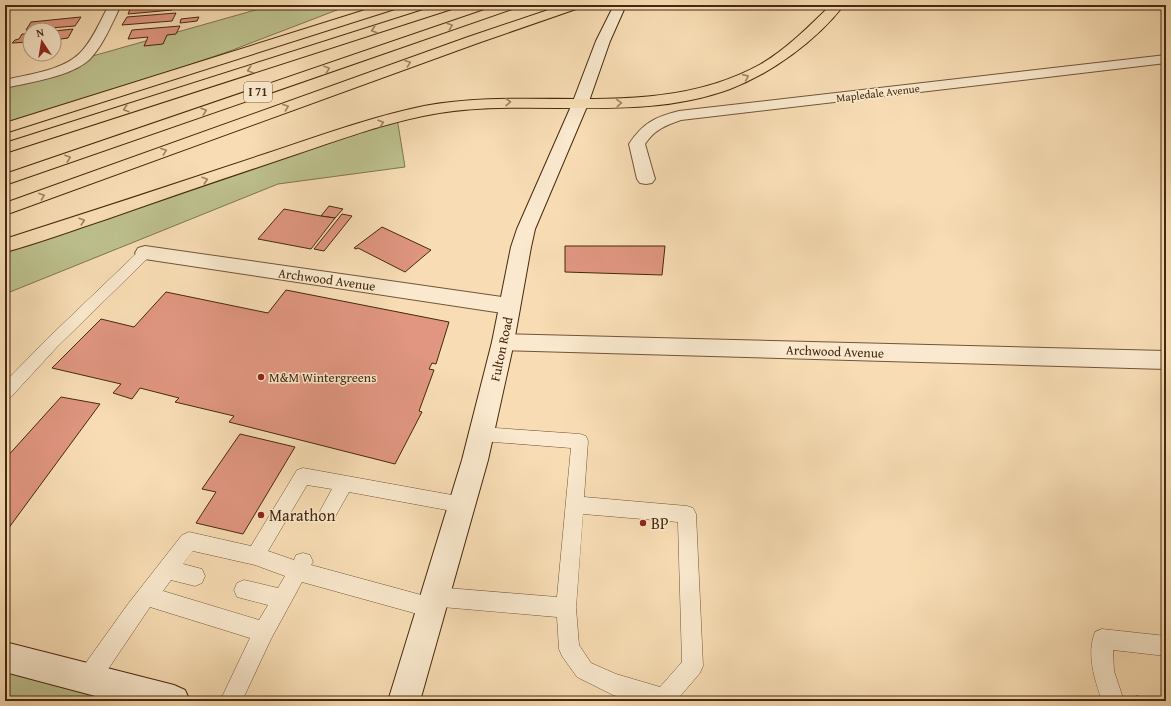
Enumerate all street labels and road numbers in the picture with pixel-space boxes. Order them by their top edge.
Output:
street label: Mapledale Avenue [835,80,921,106]
road number: I 71 [244,82,272,102]
street label: Archwood Avenue [277,263,377,296]
street label: Fulton Road [485,315,518,383]
street label: Archwood Avenue [786,340,884,363]

